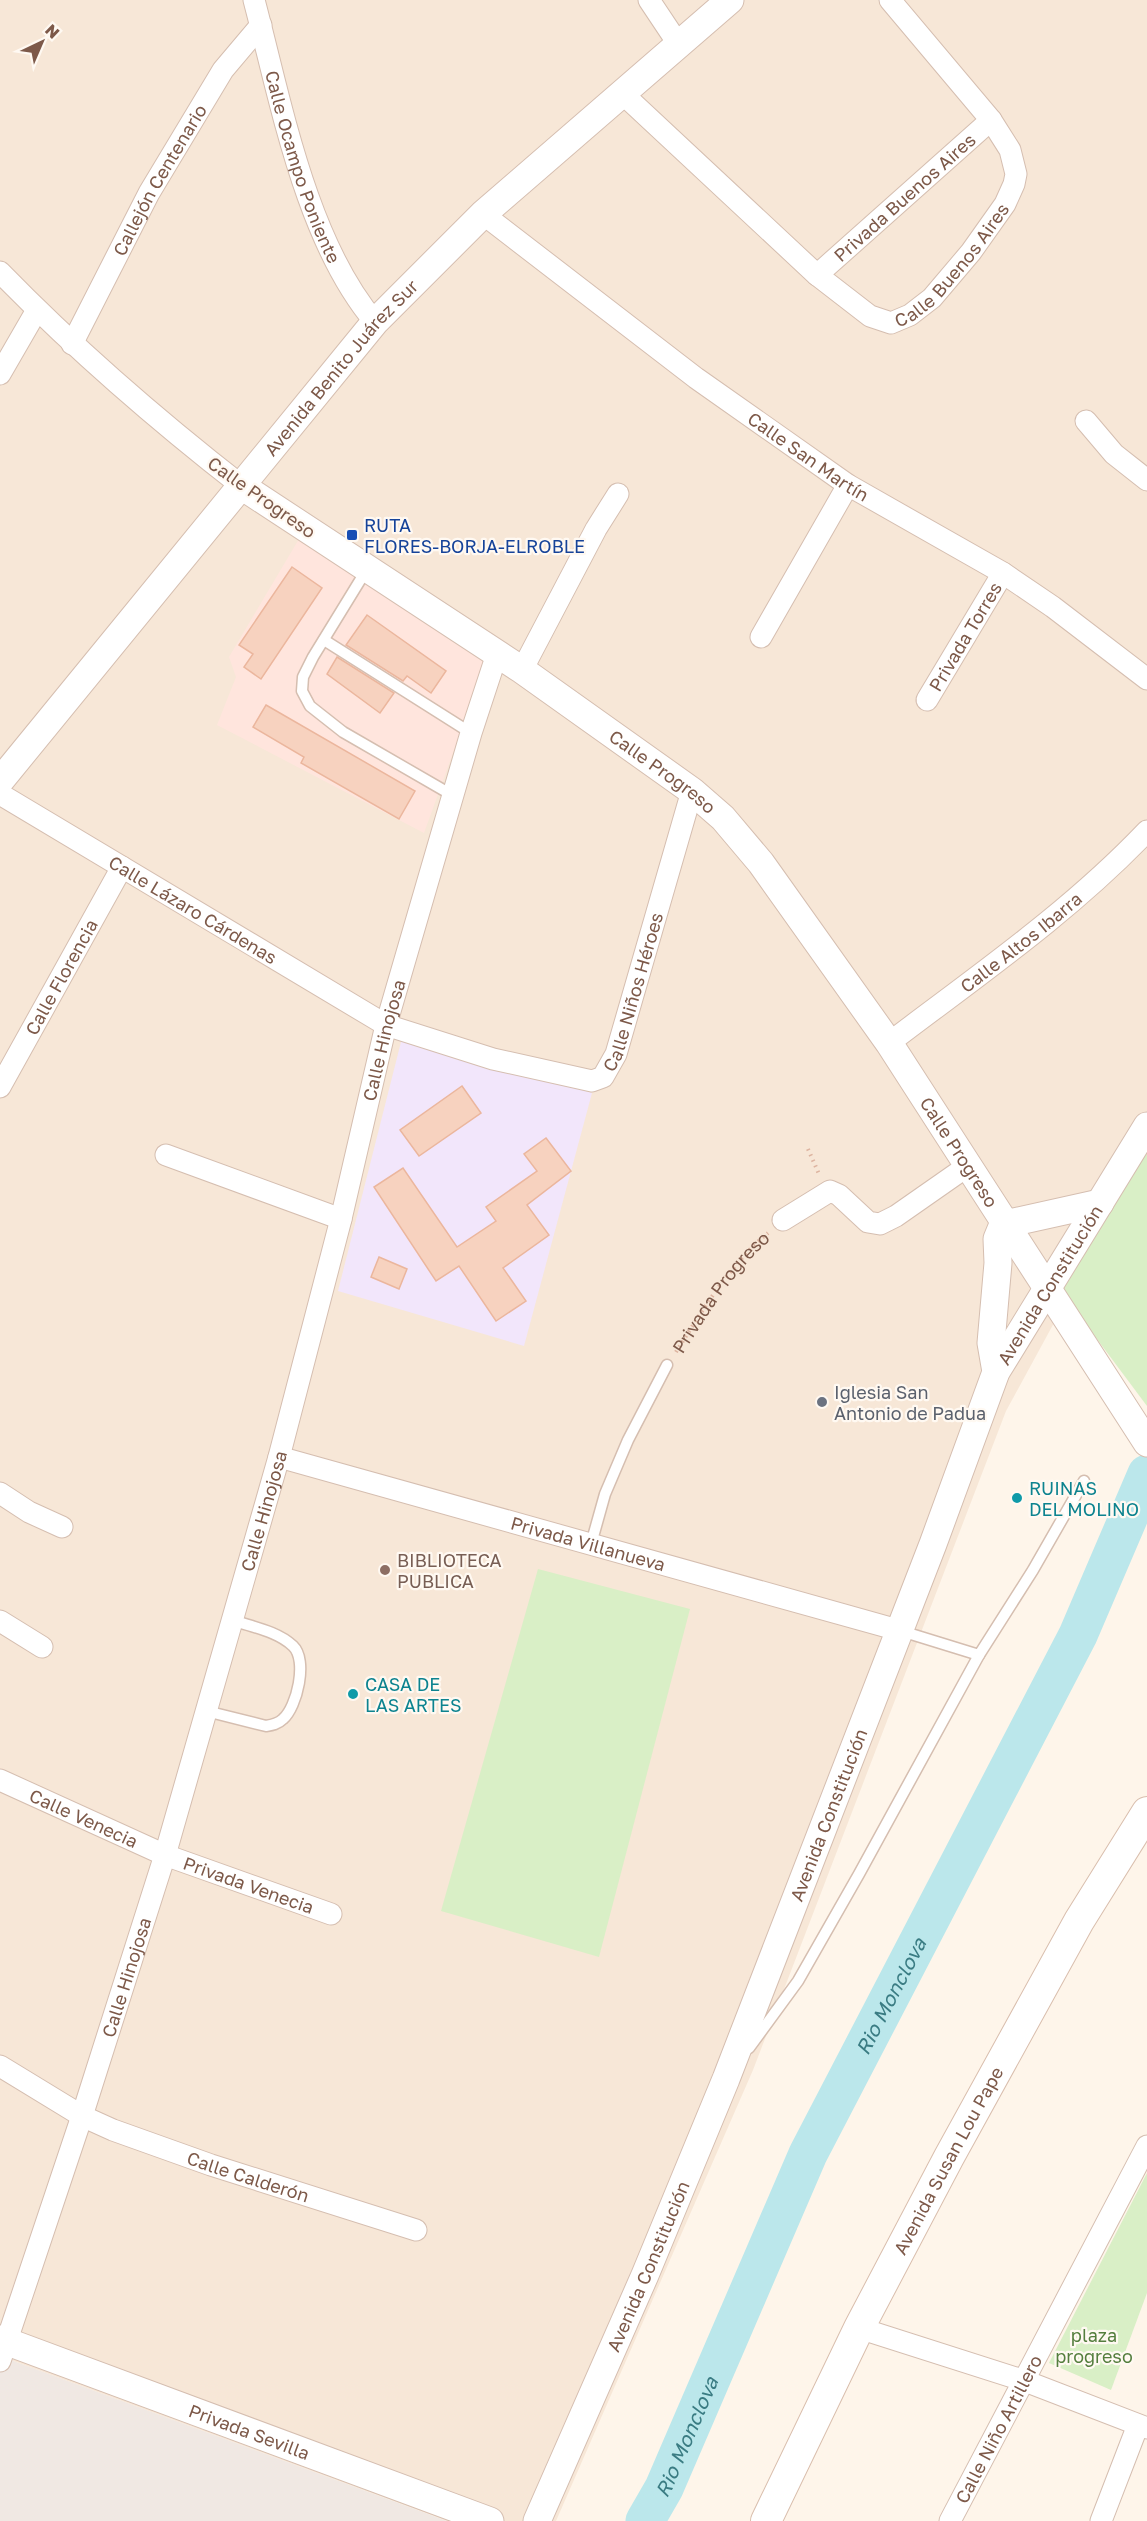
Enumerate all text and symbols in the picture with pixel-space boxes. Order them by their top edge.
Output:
north arrow [12,12,72,72]
text: N [41,20,64,43]
street label: Calle Ocampo Poniente [261,68,346,267]
street label: Callejón Centenario [108,100,211,259]
street label: Privada Buenos Aires [829,128,980,266]
street label: Calle Buenos Aires [891,199,1013,331]
street label: Avenida Benito Juárez Sur [259,275,422,460]
street label: Calle San Martín [744,407,873,506]
street label: Calle Progreso [204,452,320,542]
place label: RUTA FLORES-BORJA-ELROBLE [364,514,585,557]
marker: RUTA FLORES-BORJA-ELROBLE [345,528,359,542]
street label: Privada Torres [924,578,1006,695]
street label: Calle Progreso [605,725,720,818]
street label: Calle Lázaro Cárdenas [105,851,281,968]
street label: Calle Altos Ibarra [956,887,1086,997]
street label: Calle Niños Héroes [597,910,667,1075]
street label: Calle Florencia [20,915,102,1039]
street label: Calle Hinojosa [358,977,410,1103]
street label: Calle Progreso [916,1093,1003,1211]
street label: Avenida Constitución [992,1201,1107,1369]
street label: Privada Progreso [667,1226,773,1357]
place label: Iglesia San Antonio de Padua [834,1381,986,1424]
marker: Iglesia San Antonio de Padua [815,1395,829,1409]
street label: Calle Hinojosa [236,1448,291,1574]
place label: RUINAS DEL MOLINO [1029,1477,1139,1520]
marker: RUINAS DEL MOLINO [1010,1491,1024,1505]
street label: Privada Villanueva [508,1511,668,1575]
place label: BIBLIOTECA PUBLICA [397,1549,502,1592]
marker: BIBLIOTECA PUBLICA [378,1563,392,1577]
place label: CASA DE LAS ARTES [365,1673,461,1716]
marker: CASA DE LAS ARTES [346,1687,360,1701]
street label: Avenida Constitución [785,1725,872,1904]
street label: Calle Venecia [26,1784,141,1852]
street label: Privada Venecia [180,1851,317,1918]
street label: Calle Hinojosa [97,1915,155,2040]
water label: Rio Monclova [850,1933,931,2058]
street label: Avenida Susan Lou Pape [889,2063,1008,2258]
street label: Calle Calderón [184,2146,312,2206]
street label: Avenida Constitución [602,2178,694,2355]
park label: plaza progreso [1055,2324,1133,2367]
street label: Calle Niño Artillero [950,2351,1046,2507]
water label: Rio Monclova [650,2372,723,2501]
street label: Privada Sevilla [186,2399,313,2464]

